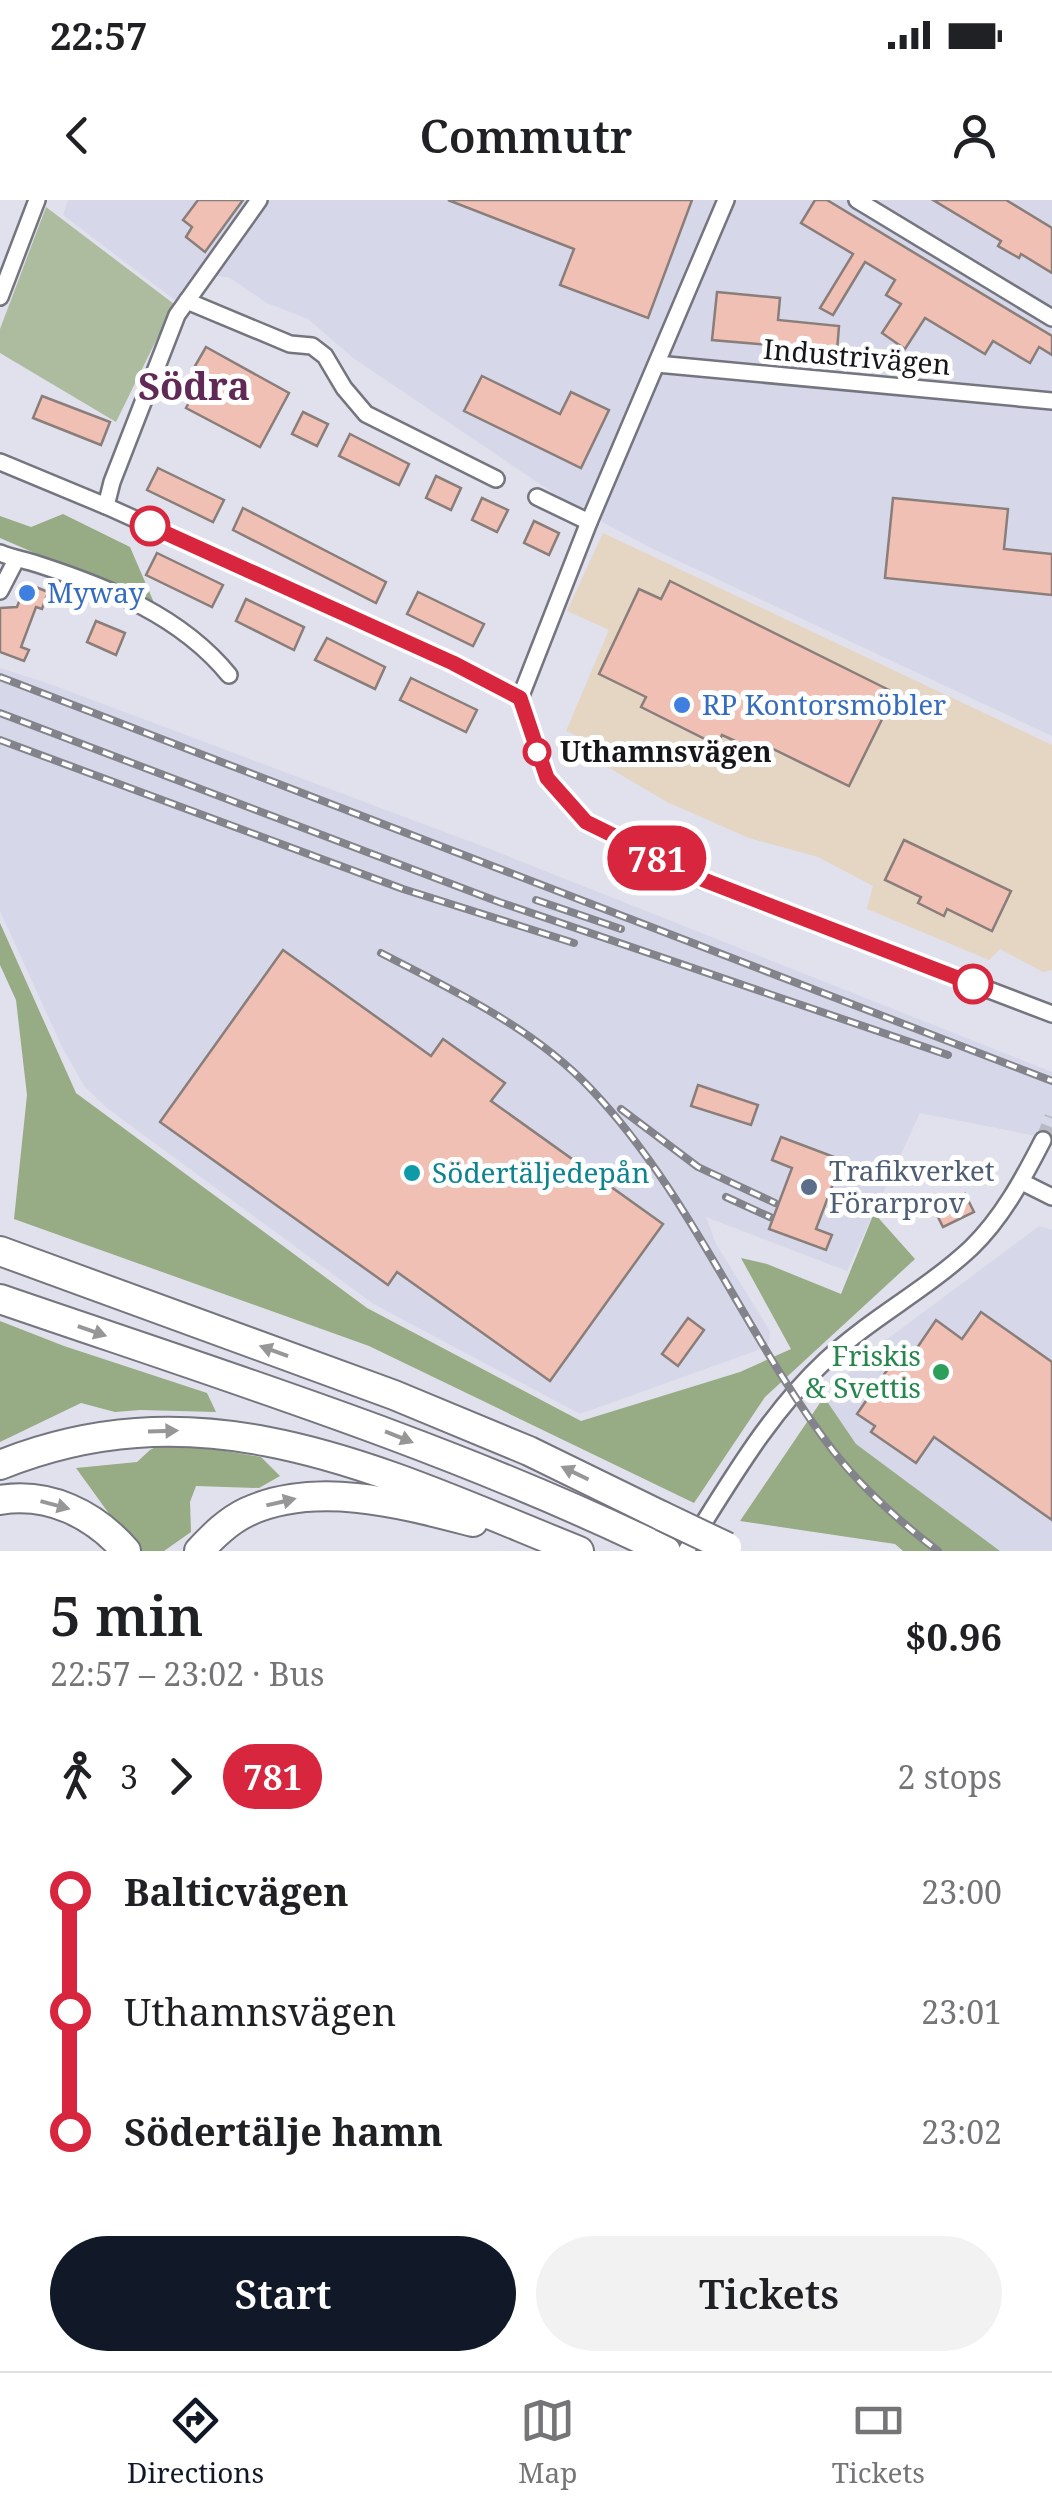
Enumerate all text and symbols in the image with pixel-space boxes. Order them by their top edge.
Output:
text: 22:57 [50,9,147,61]
text: Commutr [420,105,633,166]
icon: back [50,108,105,163]
icon: person [947,108,1002,163]
street label: Industrivägen [762,329,952,383]
district label: Södra [138,359,250,411]
unlabelled marker [131,507,169,545]
place label: Myway [47,573,144,611]
marker: Myway [16,582,38,604]
place label: RP Kontorsmöbler [702,685,946,723]
marker: RP Kontorsmöbler [671,694,693,716]
place label: Uthamnsvägen [560,732,772,770]
marker: Uthamnsvägen [524,739,550,765]
line badge: 781 [600,826,714,890]
text: 781 [627,835,687,882]
unlabelled marker [954,965,992,1003]
place label: Trafikverket Förarprov [829,1151,995,1221]
place label: Södertäljedepån [432,1153,650,1191]
marker: Södertäljedepån [401,1162,423,1184]
marker: Trafikverket Förarprov [798,1176,820,1198]
one-way arrow [78,1324,108,1339]
place label: Friskis & Svettis [805,1336,921,1406]
one-way arrow [258,1343,288,1358]
marker: Friskis & Svettis [930,1361,952,1383]
one-way arrow [147,1422,179,1438]
one-way arrow [384,1430,414,1446]
one-way arrow [560,1465,589,1482]
one-way arrow [266,1494,297,1509]
one-way arrow [40,1497,71,1513]
text: 5 min [50,1577,204,1652]
text: $0.96 [905,1610,1002,1662]
text: 22:57 – 23:02 · Bus [50,1652,324,1695]
icon: walk [50,1749,105,1804]
icon: forward [153,1749,208,1804]
text: 781 [243,1753,302,1800]
text: 3 [120,1755,138,1798]
text: 2 stops [898,1755,1002,1798]
text: Balticvägen [124,1865,349,1917]
text: 23:00 [921,1870,1002,1913]
text: Uthamnsvägen [124,1985,396,2037]
text: 23:01 [921,1990,1002,2033]
text: Södertälje hamn [124,2105,443,2157]
text: 23:02 [921,2110,1002,2153]
button: Start [50,2236,516,2351]
button: Tickets [536,2236,1002,2351]
tab: Directions [127,2393,264,2491]
tab: Map [518,2393,577,2491]
tab: Tickets [832,2393,925,2491]

